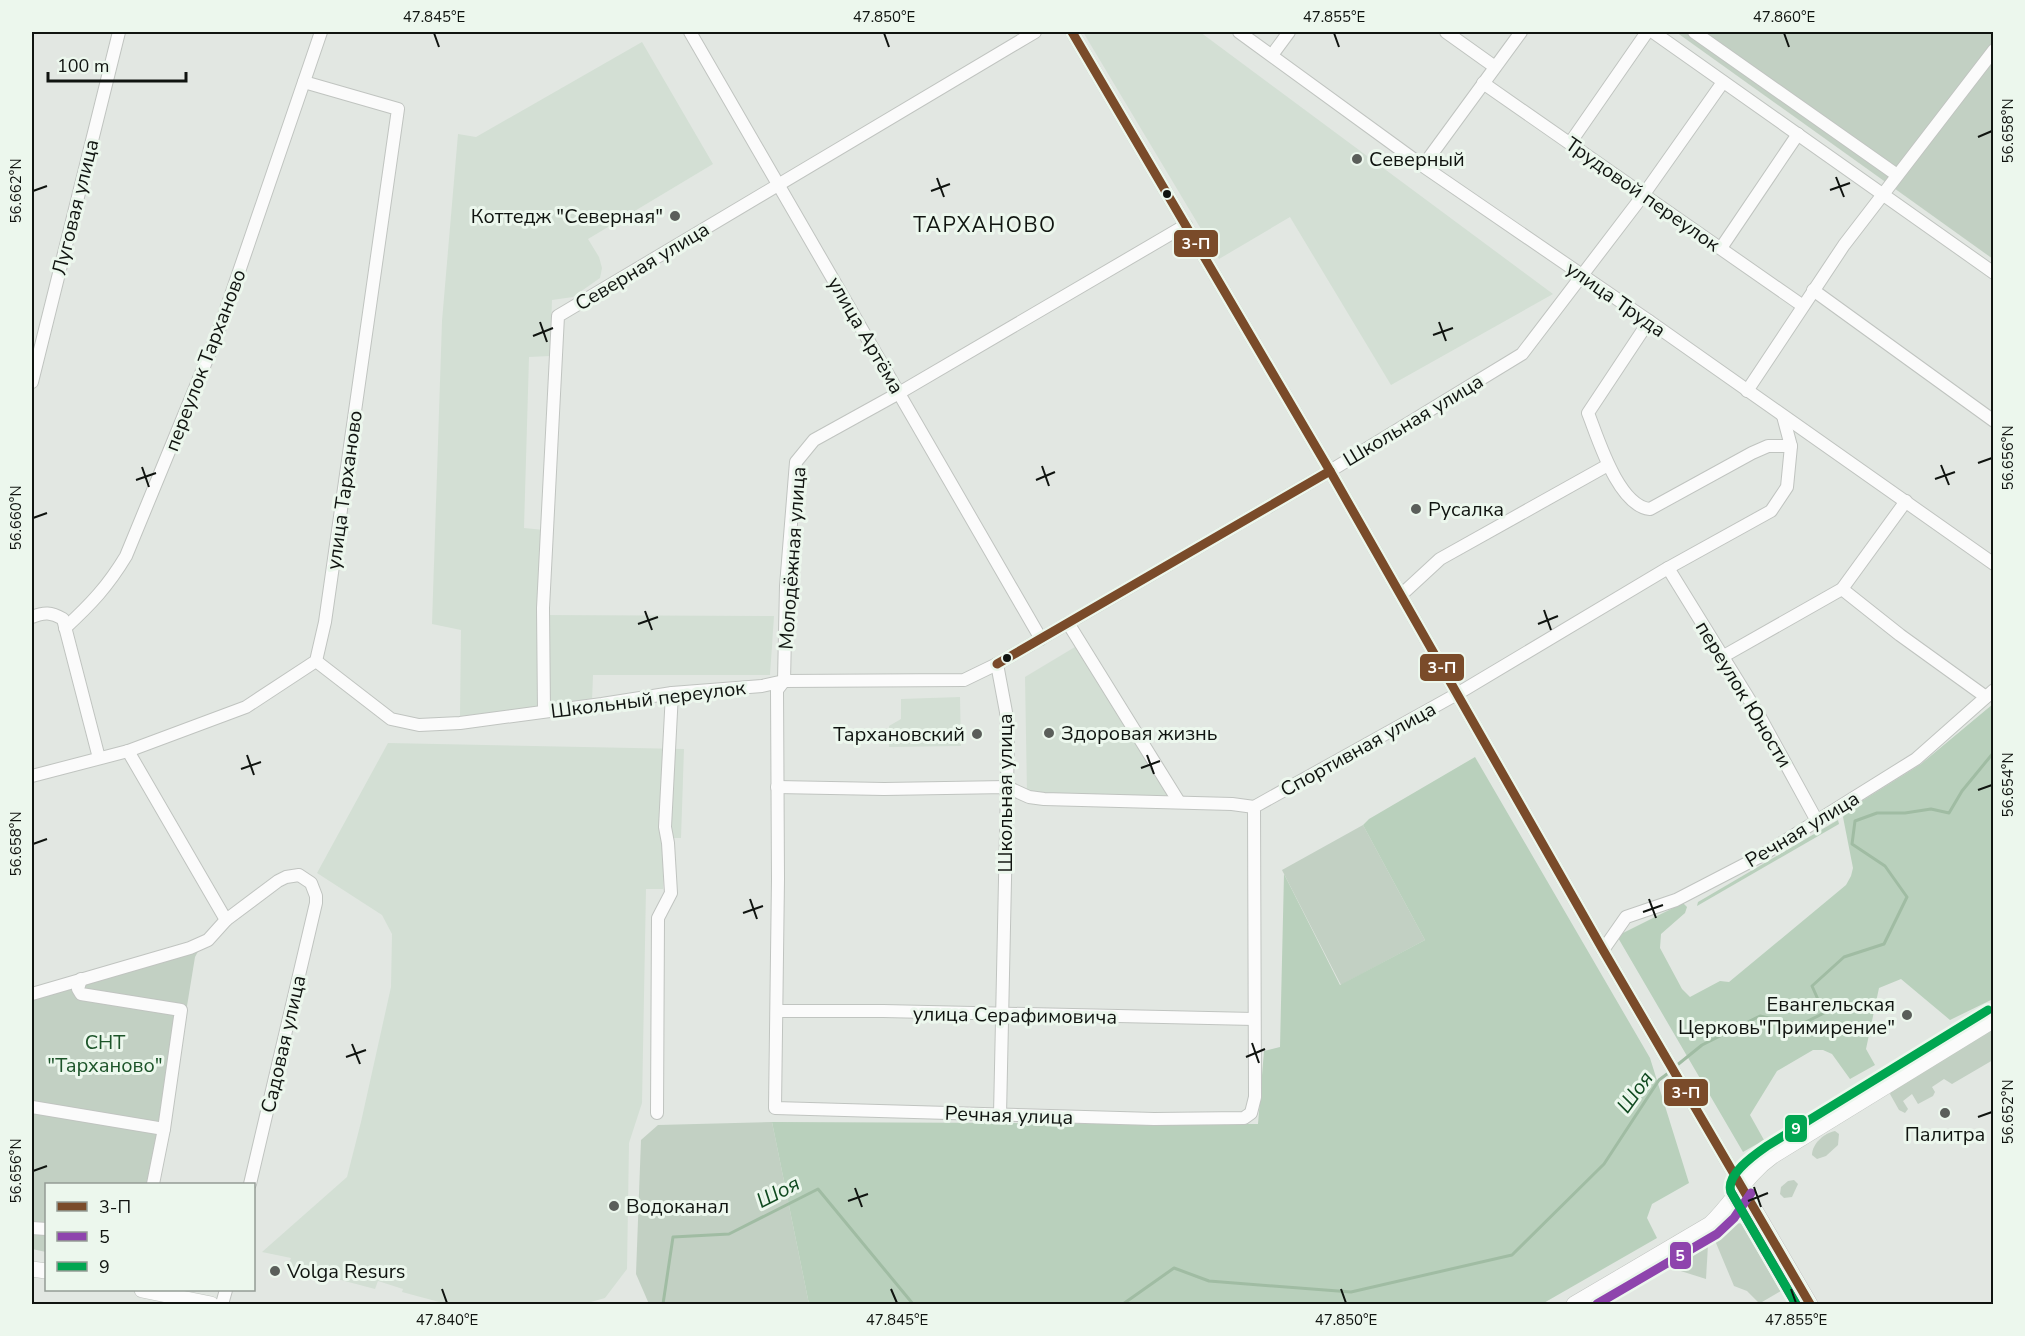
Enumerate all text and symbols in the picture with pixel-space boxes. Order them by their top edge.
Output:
text: 47.845°E [403,7,465,27]
text: 47.850°E [853,7,915,27]
text: 47.855°E [1303,7,1365,27]
text: 47.860°E [1753,7,1815,27]
scale bar [48,45,186,83]
text: 100 m [57,54,109,78]
text: 56.658°N [1998,98,2018,164]
street label: Трудовой переулок [1560,131,1726,258]
street label: Луговая улица [46,137,105,278]
place label: Северный [1369,146,1465,173]
marker: Северный [1350,152,1364,166]
text: 56.662°N [6,158,26,224]
unlabelled marker [1161,188,1173,200]
place label: Коттедж "Северная" [471,203,663,230]
marker: Коттедж "Северная" [668,209,682,223]
district label: ТАРХАНОВО [913,211,1057,239]
street label: Северная улица [570,216,714,317]
line badge: 3-П [1173,229,1219,258]
text: 3-П [1182,233,1210,255]
street label: улица Труда [1560,255,1671,344]
street label: переулок Тарханово [158,265,253,455]
street label: улица Артёма [821,272,910,399]
street label: Школьная улица [1338,368,1488,473]
street label: улица Тарханово [320,409,369,571]
text: 56.656°N [1998,425,2018,491]
street label: Молодёжная улица [773,466,812,651]
text: 56.660°N [6,485,26,551]
place label: Русалка [1428,496,1504,523]
marker: Русалка [1409,502,1423,516]
street label: переулок Юности [1689,616,1798,773]
unlabelled marker [1001,652,1013,664]
line badge: 3-П [1419,653,1465,682]
text: 3-П [1428,657,1456,679]
street label: Школьный переулок [549,674,748,725]
street label: Спортивная улица [1276,695,1441,803]
street label: Школьная улица [992,713,1019,873]
place label: Здоровая жизнь [1061,720,1218,747]
place label: Тархановский [833,721,965,748]
marker: Здоровая жизнь [1042,726,1056,740]
marker: Тархановский [970,727,984,741]
text: 56.654°N [1998,752,2018,818]
street label: Речная улица [1740,785,1864,874]
text: 56.658°N [6,811,26,877]
street label: Садовая улица [255,973,312,1116]
place label: Евангельская Церковь"Примирение" [1678,991,1895,1041]
street label: улица Серафимовича [913,1000,1117,1031]
marker: Евангельская Церковь"Примирение" [1900,1008,1914,1022]
park label: СНТ "Тарханово" [47,1029,163,1079]
water label: Шоя [1610,1065,1660,1119]
line badge: 3-П [1663,1078,1709,1107]
text: 56.652°N [1998,1079,2018,1145]
text: 3-П [1672,1082,1700,1104]
street label: Речная улица [944,1100,1074,1131]
marker: Палитра [1938,1106,1952,1120]
line badge: 9 [1784,1114,1808,1143]
text: 9 [1791,1118,1801,1140]
place label: Палитра [1905,1121,1985,1148]
text: 56.656°N [6,1138,26,1204]
water label: Шоя [751,1169,805,1215]
legend [45,1183,255,1291]
place label: Водоканал [626,1193,729,1220]
text: 3-П [99,1195,131,1219]
marker: Водоканал [607,1199,621,1213]
text: 5 [99,1225,110,1249]
line badge: 5 [1669,1241,1692,1270]
text: 5 [1675,1245,1685,1267]
text: 9 [99,1255,110,1279]
place label: Volga Resurs [286,1258,405,1285]
marker: Volga Resurs [268,1264,282,1278]
text: 47.840°E [416,1310,478,1330]
text: 47.845°E [866,1310,928,1330]
text: 47.850°E [1315,1310,1377,1330]
text: 47.855°E [1765,1310,1827,1330]

